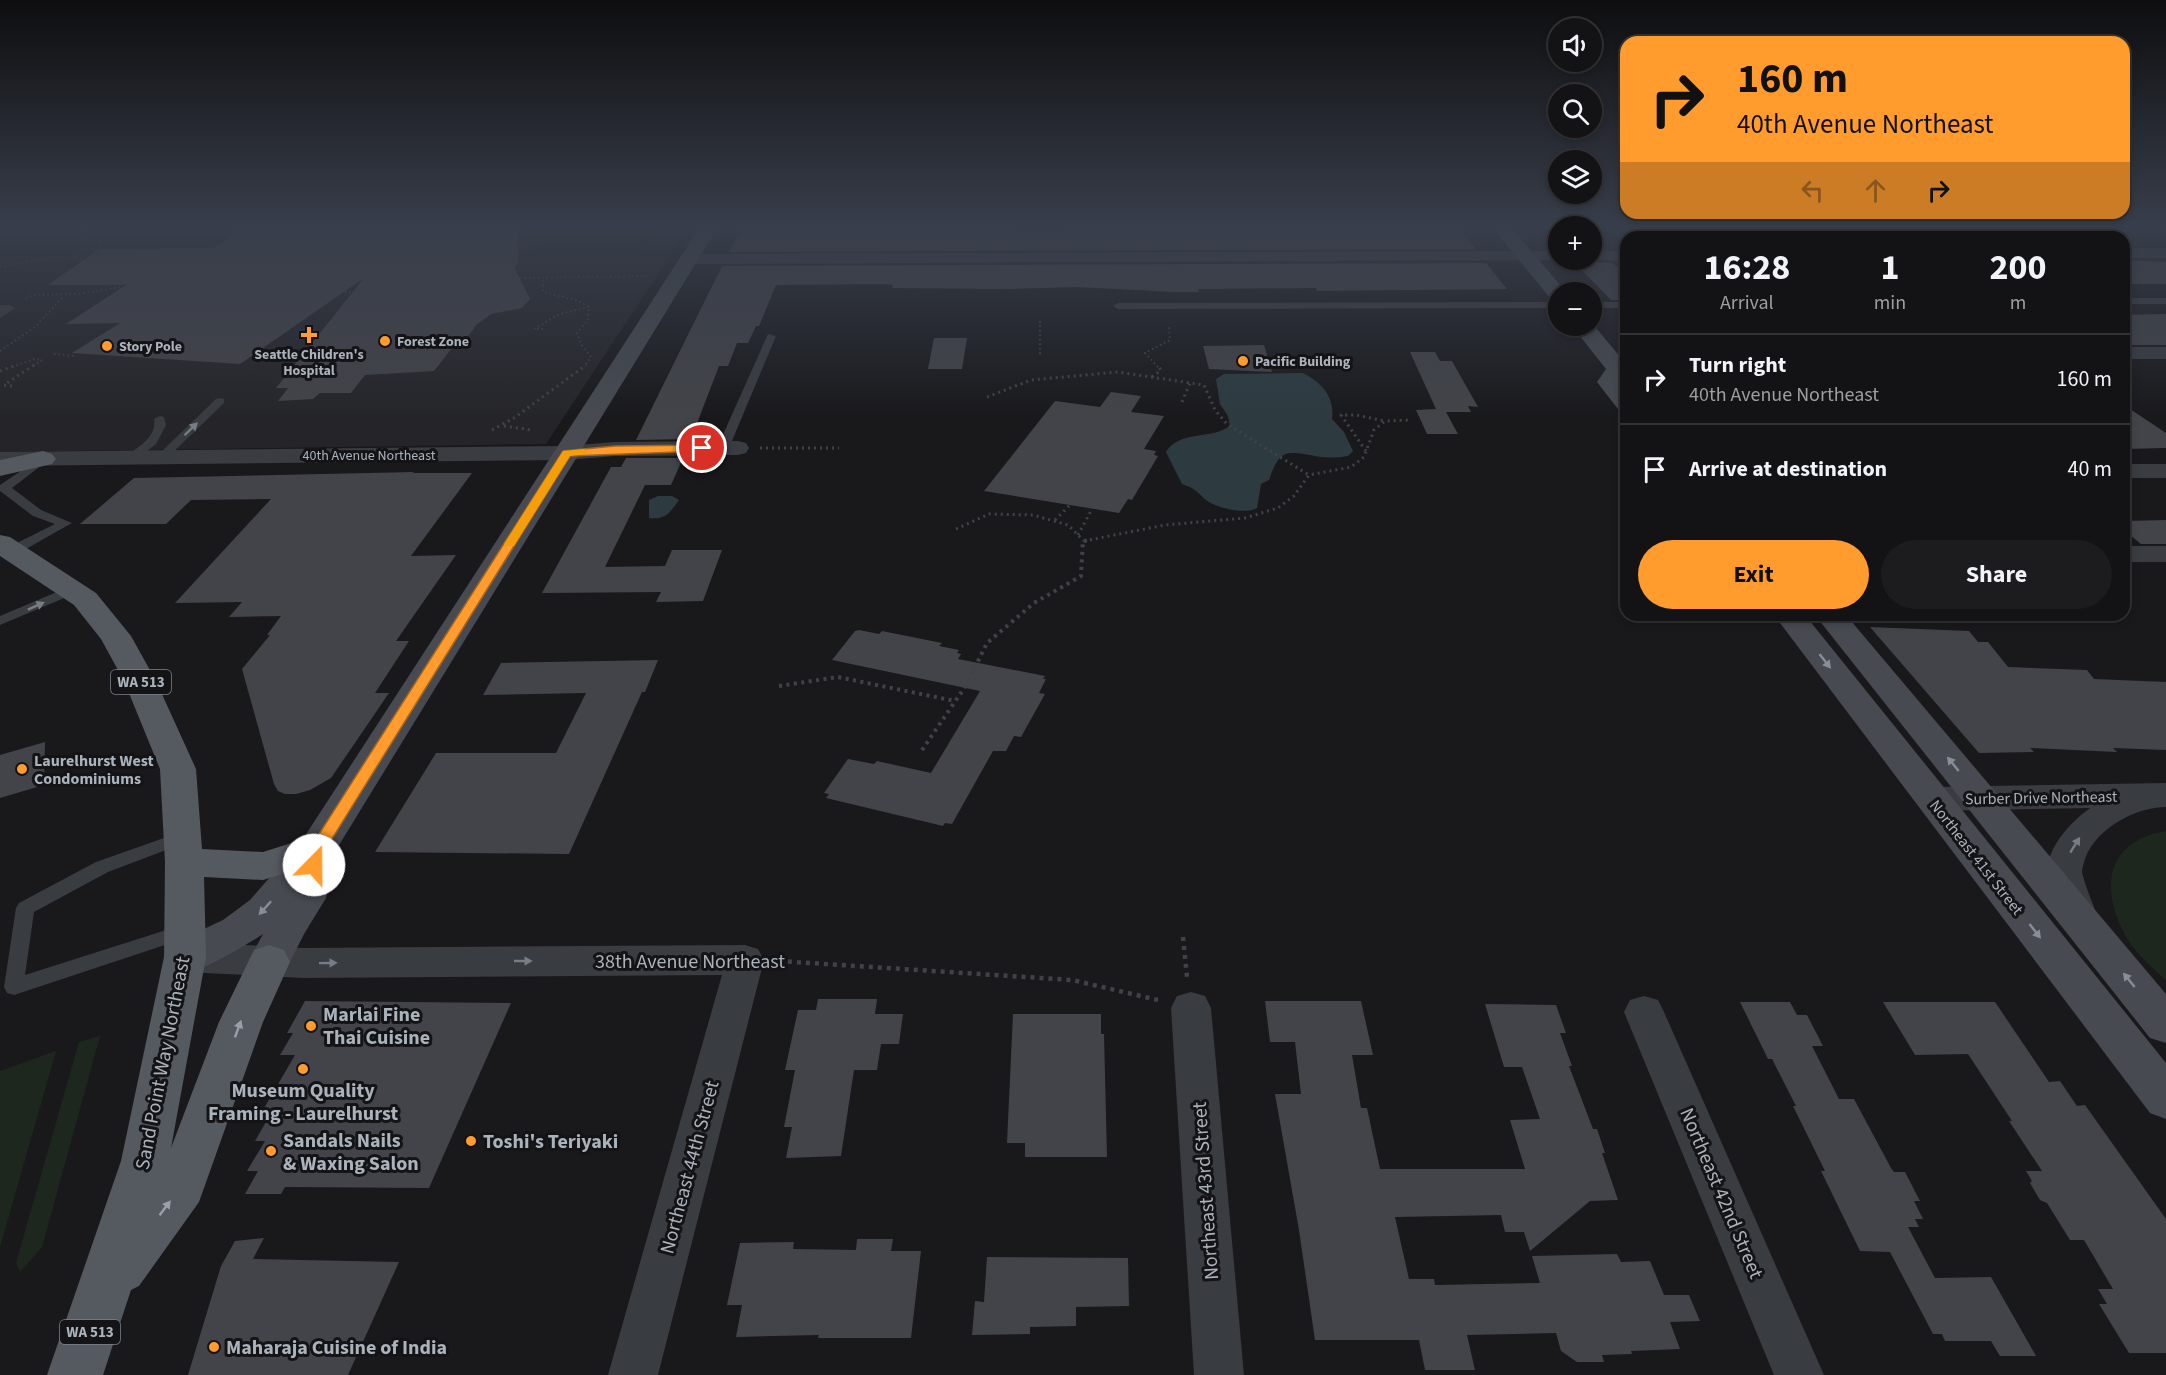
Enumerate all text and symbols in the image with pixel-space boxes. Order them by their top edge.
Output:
map controls [1548,18,1602,336]
button: sound [1548,18,1602,72]
text: 160 m [1737,49,1848,109]
icon: right [1638,60,1716,138]
button: search [1548,84,1602,138]
text: 40th Avenue Northeast [1737,105,1993,144]
button: layers [1548,150,1602,204]
icon: left [1796,174,1829,207]
icon: ahead [1859,174,1892,207]
icon: right [1922,174,1955,207]
button: + [1548,216,1602,270]
text: 16:28 [1703,242,1790,293]
text: 1 [1880,242,1899,293]
text: 200 [1990,242,2047,293]
button: − [1548,282,1602,336]
text: Arrival [1720,289,1774,317]
text: min [1874,289,1906,317]
text: m [2010,289,2026,317]
marker: Seattle Children's Hospital [300,326,318,344]
place label: Forest Zone [397,332,469,352]
marker: Forest Zone [378,334,392,348]
place label: Story Pole [119,337,182,357]
marker: Story Pole [100,339,114,353]
place label: Seattle Children's Hospital [254,345,364,381]
text: Turn right [1689,349,1786,381]
place label: Pacific Building [1255,352,1351,372]
marker: Pacific Building [1236,354,1250,368]
icon: right [1638,363,1671,396]
text: 160 m [2057,363,2112,395]
text: 40th Avenue Northeast [1689,381,1879,409]
pin [676,422,727,473]
one-way arrow [183,423,197,437]
icon: arrive [685,431,718,464]
street label: 40th Avenue Northeast [303,446,436,466]
icon: arrive [1638,453,1671,486]
text: Arrive at destination [1689,453,1887,485]
text: 40 m [2067,453,2112,485]
button: Exit [1638,540,1869,609]
button: Share [1881,540,2112,609]
one-way arrow [27,601,44,610]
one-way arrow [1818,654,1830,669]
road number: WA 513 [111,670,171,694]
place label: Laurelhurst West Condominiums [34,750,154,790]
one-way arrow [1946,756,1959,772]
marker: Laurelhurst West Condominiums [15,762,29,776]
street label: Surber Drive Northeast [1965,786,2118,810]
street label: Northeast 41st Street [1924,796,2028,920]
position arrow [282,833,346,897]
one-way arrow [2070,837,2081,853]
one-way arrow [259,900,272,915]
one-way arrow [2028,923,2041,939]
street label: 38th Avenue Northeast [595,948,785,976]
street label: Sand Point Way Northeast [129,954,197,1172]
one-way arrow [513,956,532,966]
one-way arrow [318,958,337,968]
one-way arrow [2123,973,2136,988]
place label: Marlai Fine Thai Cuisine [323,1001,430,1052]
marker: Marlai Fine Thai Cuisine [304,1019,318,1033]
one-way arrow [234,1020,244,1038]
marker: Museum Quality Framing - Laurelhurst [296,1062,310,1076]
place label: Museum Quality Framing - Laurelhurst [208,1077,398,1128]
street label: Northeast 44th Street [653,1077,727,1257]
street label: Northeast 43rd Street [1186,1101,1226,1281]
street label: Northeast 42nd Street [1672,1104,1770,1283]
place label: Sandals Nails & Waxing Salon [283,1127,419,1178]
place label: Toshi's Teriyaki [483,1128,618,1156]
marker: Toshi's Teriyaki [464,1134,478,1148]
marker: Sandals Nails & Waxing Salon [264,1144,278,1158]
one-way arrow [159,1201,171,1217]
road number: WA 513 [60,1320,120,1344]
place label: Maharaja Cuisine of India [226,1334,447,1362]
marker: Maharaja Cuisine of India [207,1340,221,1354]

